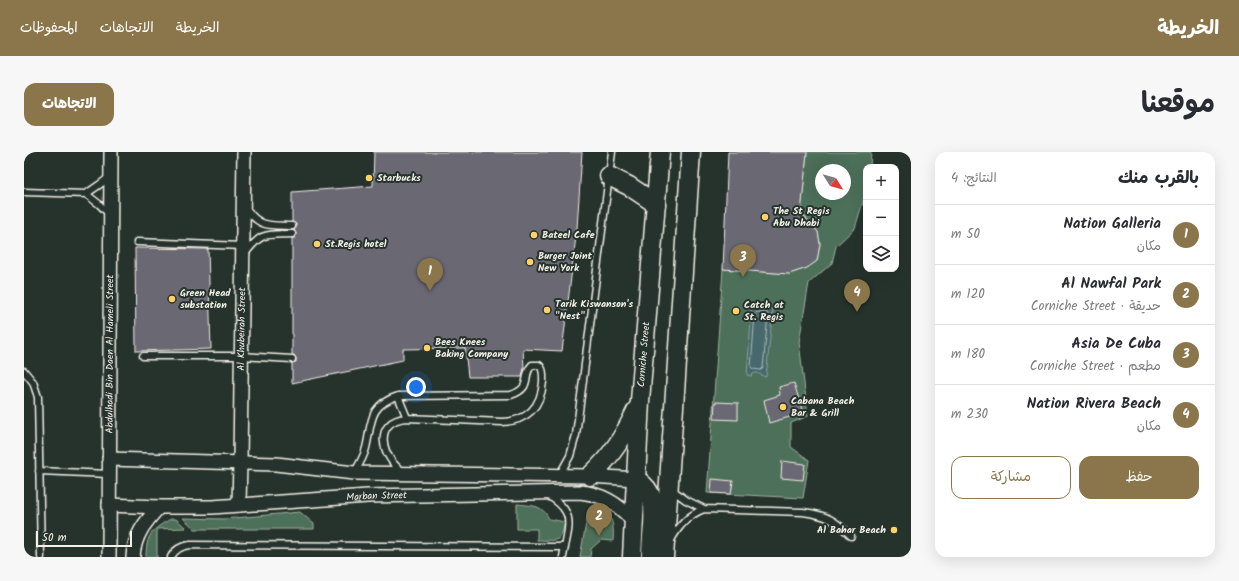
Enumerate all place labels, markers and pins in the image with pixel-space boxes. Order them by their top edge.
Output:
place label: Starbucks [377,170,421,186]
marker: Starbucks [364,173,374,183]
place label: The St Regis Abu Dhabi [773,203,830,231]
marker: The St Regis Abu Dhabi [760,212,770,222]
place label: Bateel Cafe [542,227,595,243]
marker: Bateel Cafe [529,230,539,240]
place label: St.Regis hotel [325,236,387,252]
marker: St.Regis hotel [312,239,322,249]
pin: 3 [730,244,756,277]
place label: Burger Joint New York [538,248,592,276]
marker: Burger Joint New York [525,257,535,267]
pin: 1 [417,258,443,291]
pin: 4 [844,279,870,312]
place label: Green Head substation [180,285,231,313]
marker: Green Head substation [167,294,177,304]
place label: Tarik Kiswanson's "Nest" [555,296,634,324]
place label: Catch at St. Regis [744,297,784,325]
marker: Tarik Kiswanson's "Nest" [542,305,552,315]
marker: Catch at St. Regis [731,306,741,316]
place label: Bees Knees Baking Company [435,334,509,362]
marker: Bees Knees Baking Company [422,343,432,353]
place label: Cabana Beach Bar & Grill [791,393,855,421]
marker: Cabana Beach Bar & Grill [778,402,788,412]
pin: 2 [586,503,612,536]
place label: Al Bahar Beach [817,522,886,538]
marker: Al Bahar Beach [889,525,899,535]

